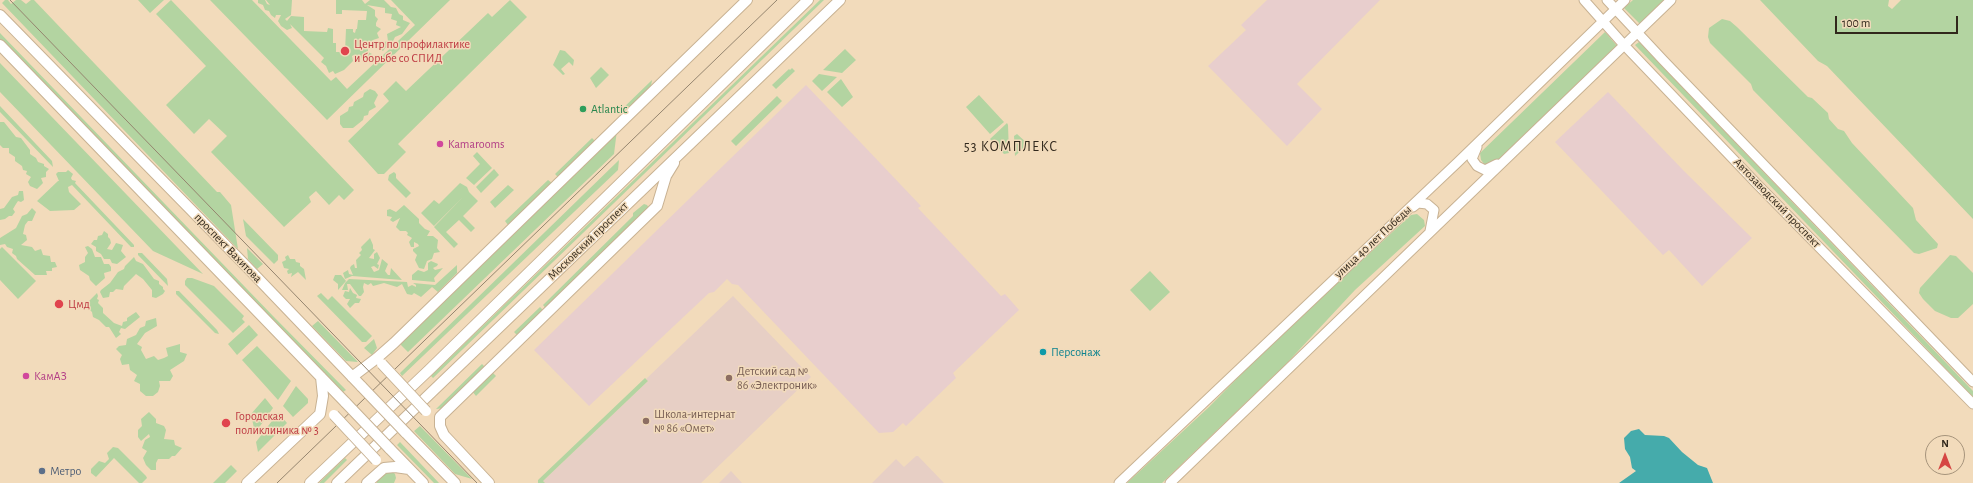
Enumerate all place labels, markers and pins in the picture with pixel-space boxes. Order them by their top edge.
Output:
place label: Центр по профилактике и борьбе со СПИД [354,37,470,65]
marker: Центр по профилактике и борьбе со СПИД [339,45,351,57]
place label: Atlantic [591,102,627,116]
marker: Atlantic [578,104,588,114]
place label: Kamarooms [448,137,504,151]
marker: Kamarooms [435,139,445,149]
place label: Цмд [68,297,90,311]
marker: Цмд [53,298,65,310]
place label: Персонаж [1051,345,1100,359]
marker: Персонаж [1038,347,1048,357]
place label: Детский сад № 86 «Электроник» [737,364,817,392]
place label: КамАЗ [34,369,67,383]
marker: КамАЗ [21,371,31,381]
marker: Детский сад № 86 «Электроник» [724,373,734,383]
place label: Школа-интернат № 86 «Омет» [654,407,735,435]
place label: Городская поликлиника № 3 [235,409,319,437]
marker: Школа-интернат № 86 «Омет» [641,416,651,426]
marker: Городская поликлиника № 3 [220,417,232,429]
place label: Метро [50,464,81,478]
marker: Метро [37,466,47,476]

